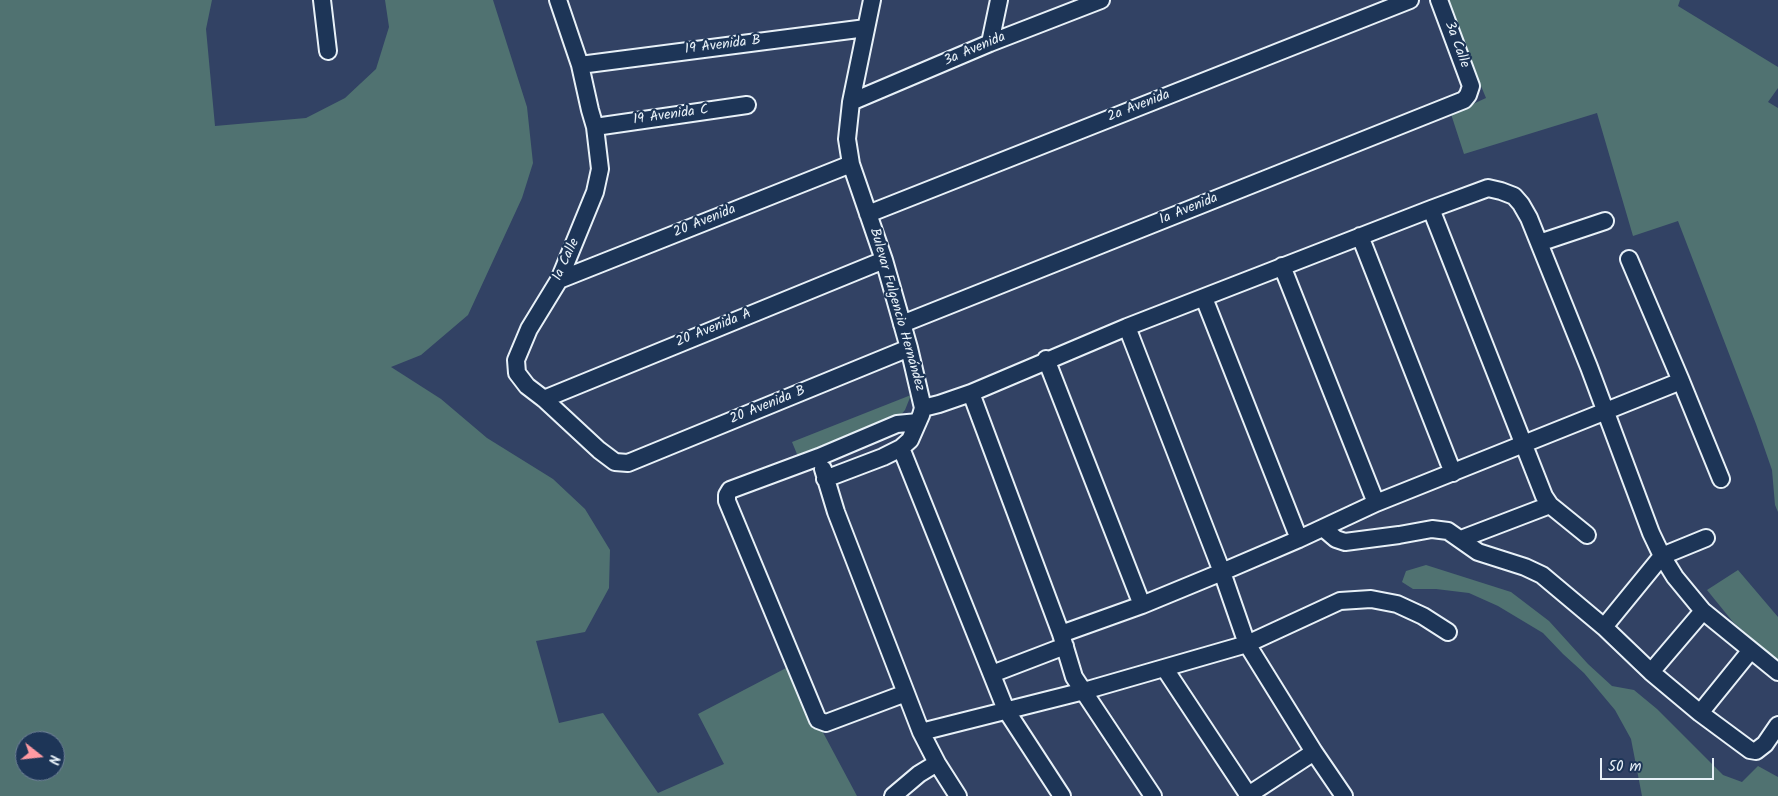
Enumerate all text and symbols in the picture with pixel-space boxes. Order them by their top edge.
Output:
street label: 3a Calle [1440,19,1472,71]
street label: 3a Avenida [942,30,1008,70]
street label: 19 Avenida B [684,33,762,59]
street label: 2a Avenida [1105,87,1173,127]
street label: 19 Avenida C [632,102,710,130]
street label: 1a Avenida [1157,191,1221,229]
street label: 20 Avenida [671,202,739,242]
street label: Bulevar Fulgencio Hernández [865,227,927,393]
street label: 1a Calle [550,236,584,284]
street label: 20 Avenida A [674,306,754,352]
street label: 20 Avenida B [728,383,808,429]
north arrow [15,731,65,781]
scale bar [1603,748,1717,780]
text: N [42,753,65,767]
text: 50 m [1608,755,1642,779]

